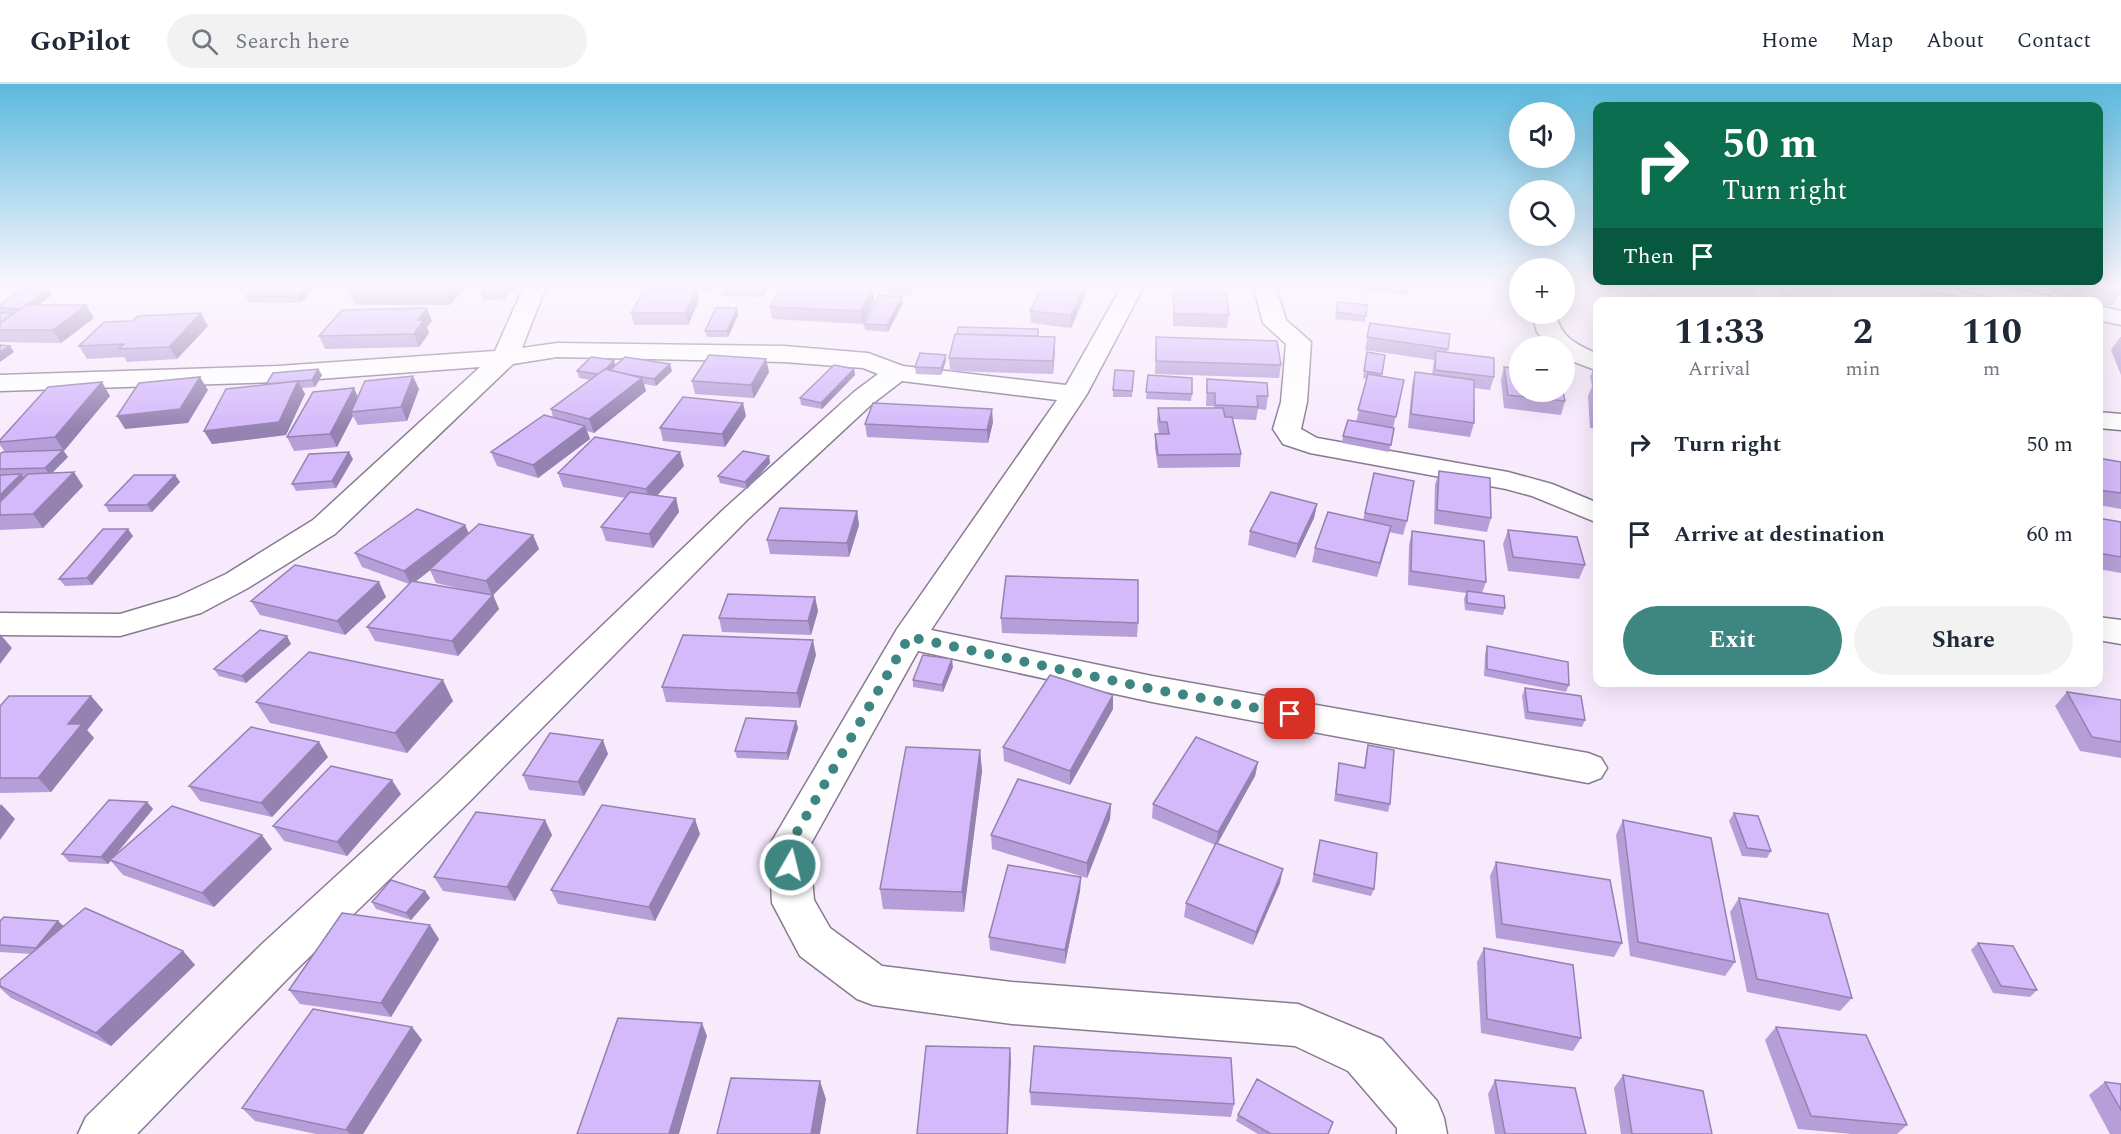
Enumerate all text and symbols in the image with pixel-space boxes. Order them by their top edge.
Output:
search box [167,14,587,68]
text: GoPilot [30,20,131,63]
icon: search [188,25,221,58]
text: Search here [236,25,350,58]
text: Home [1761,25,1818,57]
text: Map [1851,25,1893,57]
text: About [1926,25,1984,57]
text: Contact [2017,25,2091,57]
map controls [1509,102,1575,402]
button: sound [1509,102,1575,168]
text: 50 m [1722,113,1817,176]
icon: right [1623,126,1701,204]
text: Turn right [1722,170,1847,212]
button: search [1509,180,1575,246]
text: Then [1623,240,1674,273]
icon: arrive [1686,240,1719,273]
button: + [1509,258,1575,324]
text: 11:33 [1674,305,1764,360]
text: 2 [1853,305,1873,360]
text: 110 [1961,305,2022,360]
button: − [1509,336,1575,402]
text: Arrival [1688,354,1750,384]
text: min [1845,354,1880,384]
text: m [1983,354,2000,384]
icon: right [1623,428,1656,461]
text: Turn right [1674,428,1781,461]
text: 50 m [2027,428,2073,461]
icon: arrive [1623,518,1656,551]
text: Arrive at destination [1674,518,1885,551]
text: 60 m [2027,518,2073,551]
button: Exit [1623,606,1842,675]
button: Share [1854,606,2073,675]
pin [1264,688,1315,739]
icon: arrive [1273,697,1306,730]
position arrow [758,833,822,897]

